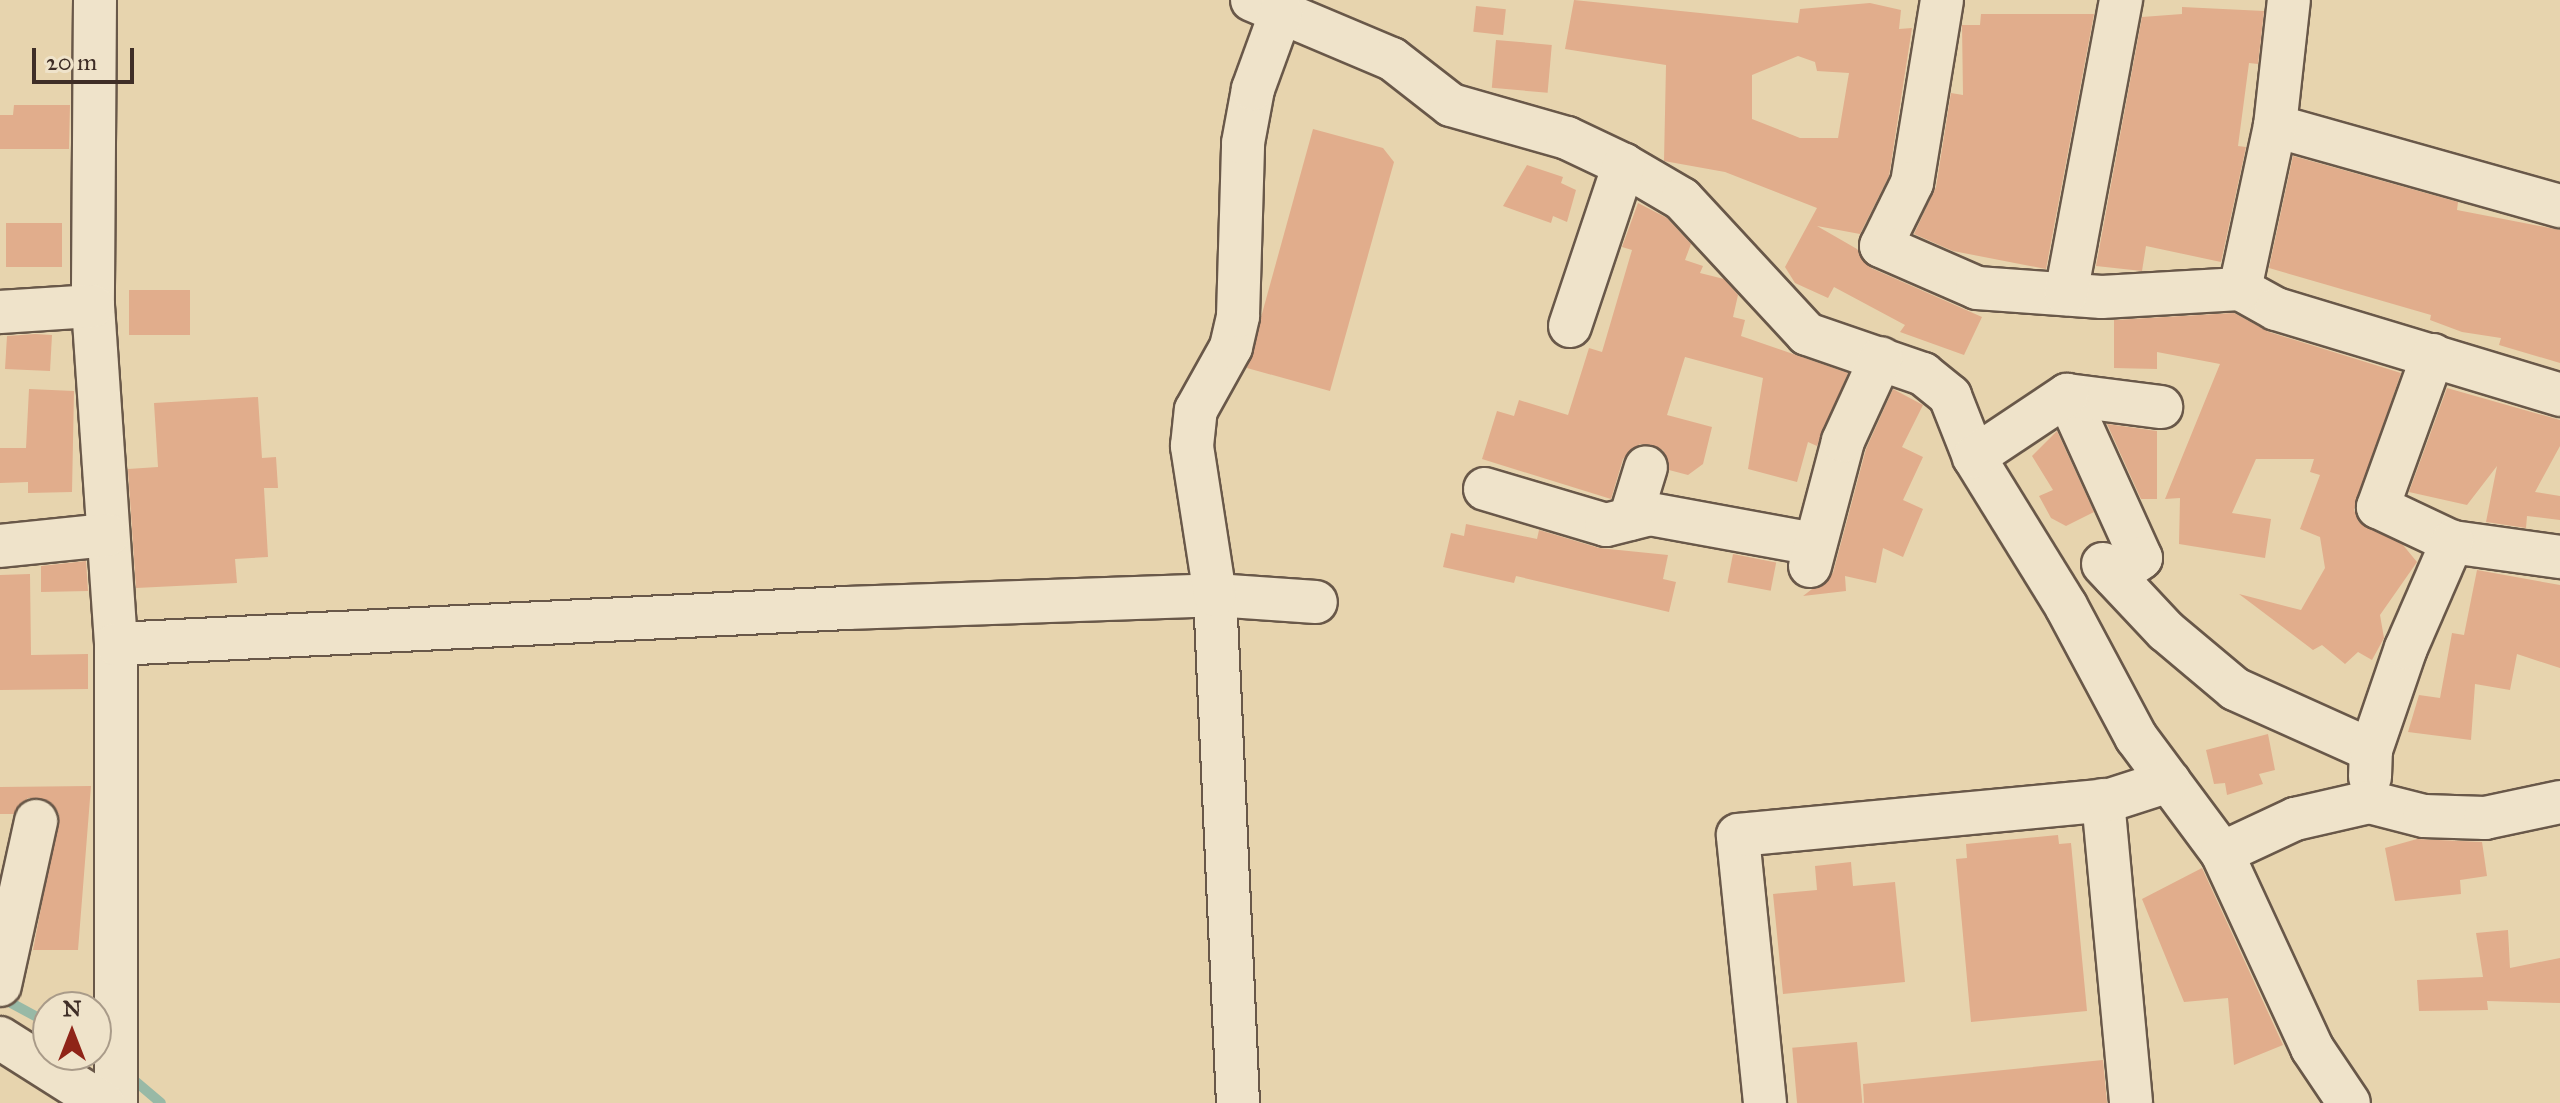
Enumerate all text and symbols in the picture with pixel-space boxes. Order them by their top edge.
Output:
scale bar [36,32,138,82]
text: 20 m [46,47,97,77]
north arrow [32,991,112,1071]
text: N [63,995,81,1022]

